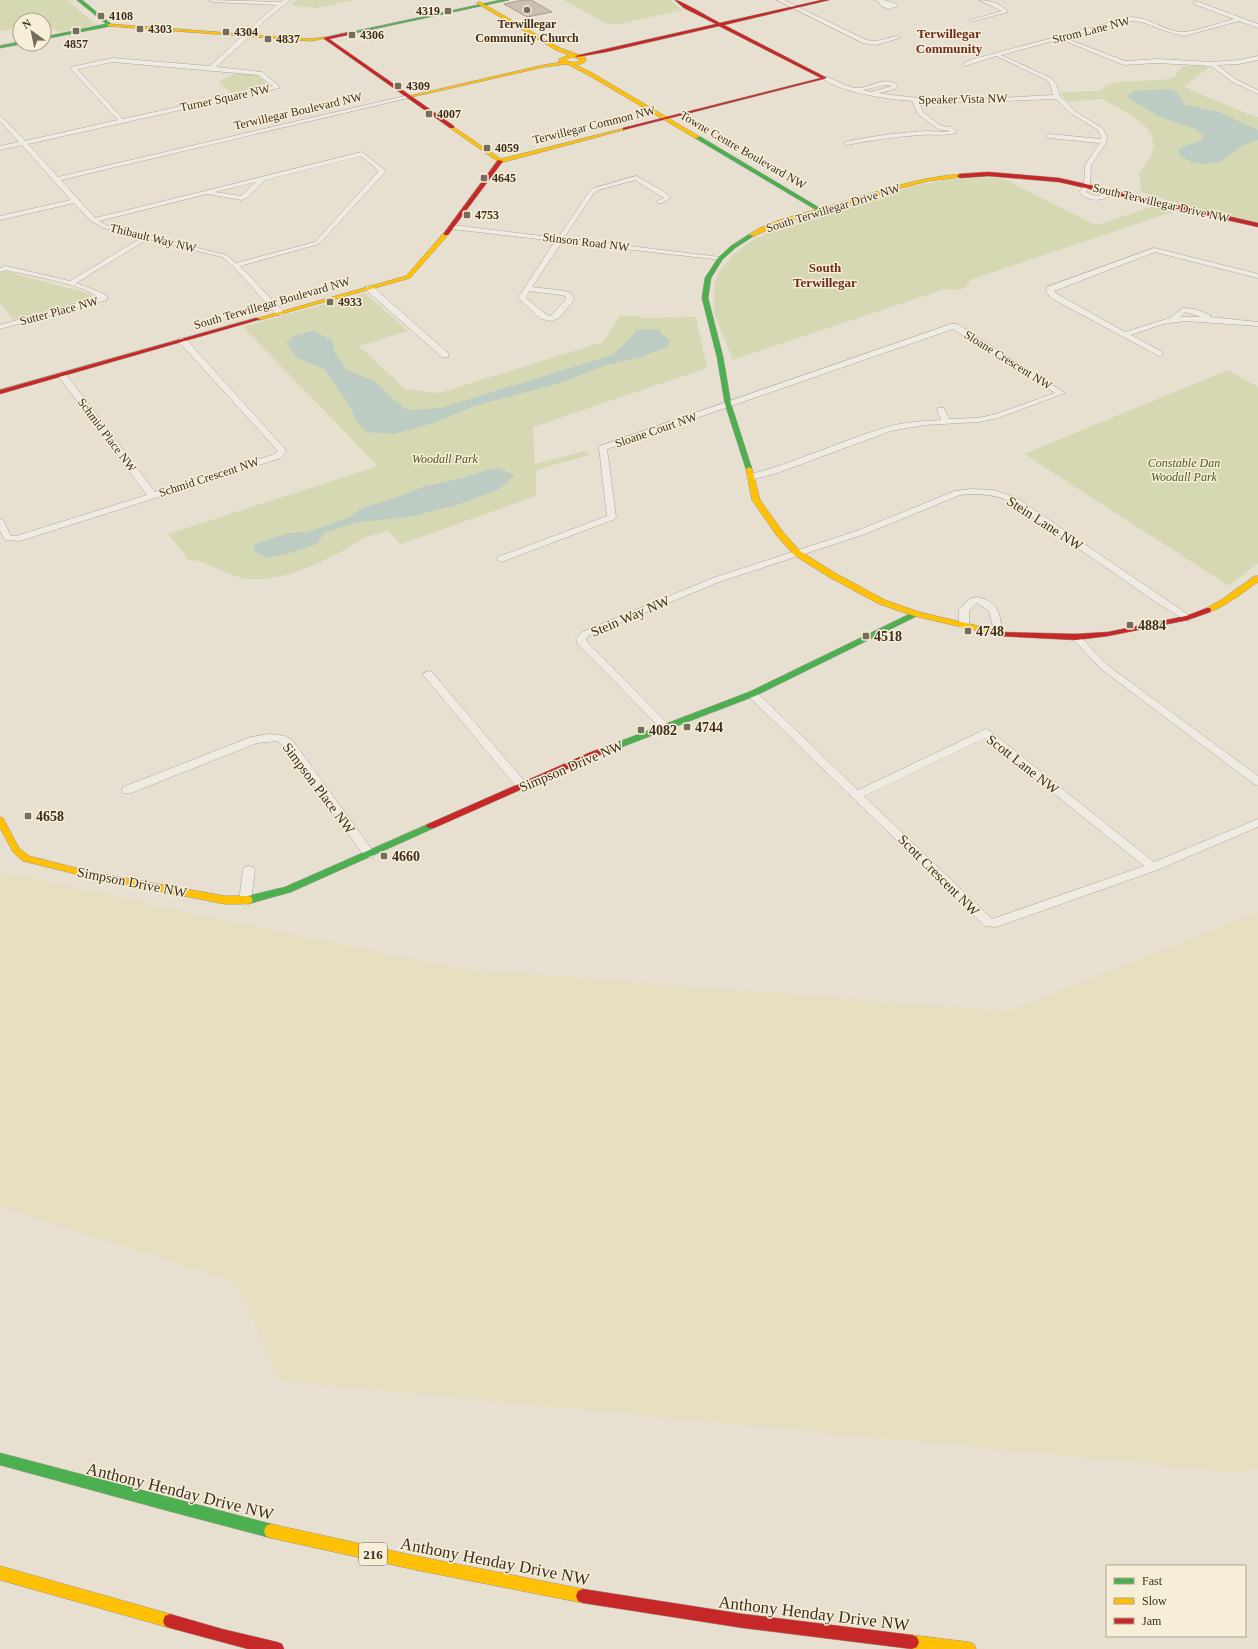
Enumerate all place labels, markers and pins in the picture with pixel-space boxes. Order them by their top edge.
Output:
place label: 4319 [416,4,440,18]
marker: Terwillegar Community Church [522,5,532,15]
marker: 4319 [443,6,453,16]
place label: 4108 [109,9,133,23]
marker: 4108 [96,11,106,21]
place label: Terwillegar Community Church [475,17,579,45]
place label: 4303 [148,22,172,36]
marker: 4303 [135,24,145,34]
place label: 4304 [234,25,258,39]
marker: 4857 [71,26,81,36]
marker: 4304 [221,27,231,37]
place label: 4306 [360,28,384,42]
marker: 4306 [347,30,357,40]
place label: 4837 [276,32,300,46]
marker: 4837 [263,34,273,44]
place label: 4857 [64,37,88,51]
place label: 4309 [406,79,430,93]
marker: 4309 [393,81,403,91]
place label: 4007 [437,107,461,121]
marker: 4007 [424,109,434,119]
place label: 4059 [495,141,519,155]
marker: 4059 [482,143,492,153]
place label: 4645 [492,171,516,185]
marker: 4645 [479,173,489,183]
place label: 4753 [475,208,499,222]
marker: 4753 [462,210,472,220]
place label: 4933 [338,295,362,309]
marker: 4933 [325,297,335,307]
place label: 4884 [1138,618,1166,633]
marker: 4884 [1125,620,1135,630]
place label: 4748 [976,624,1004,639]
marker: 4748 [963,626,973,636]
place label: 4518 [874,629,902,644]
marker: 4518 [861,631,871,641]
place label: 4744 [695,720,723,735]
marker: 4744 [682,722,692,732]
place label: 4082 [649,723,677,738]
marker: 4082 [636,725,646,735]
place label: 4658 [36,809,64,824]
marker: 4658 [23,811,33,821]
place label: 4660 [392,849,420,864]
marker: 4660 [379,851,389,861]

